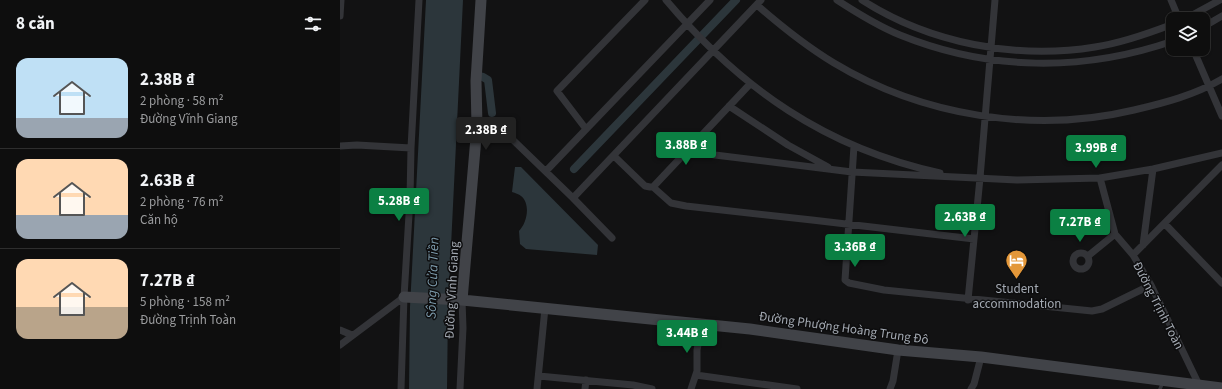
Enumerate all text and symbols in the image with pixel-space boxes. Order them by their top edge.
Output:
text: 8 căn [16,12,55,36]
map controls [1166,12,1210,56]
button: layers [1166,12,1210,56]
icon: filters [302,13,324,35]
text: 2.38B ₫ [140,68,195,92]
icon: home [48,74,96,122]
text: 2 phòng · 58 m² [140,92,224,110]
text: Đường Vĩnh Giang [140,110,238,128]
pin: 2.38B ₫ [449,117,523,151]
text: 2.38B ₫ [465,121,507,139]
pin: 3.88B ₫ [649,132,723,166]
pin: 3.99B ₫ [1059,135,1133,169]
text: 3.88B ₫ [665,136,707,154]
text: 3.99B ₫ [1075,139,1117,157]
text: 2.63B ₫ [140,169,195,193]
icon: home [48,175,96,223]
pin: 5.28B ₫ [362,188,436,222]
text: 5.28B ₫ [378,192,420,210]
text: 2 phòng · 76 m² [140,193,224,211]
pin: 2.63B ₫ [928,204,1002,238]
text: 2.63B ₫ [944,208,986,226]
pin: 7.27B ₫ [1043,209,1117,243]
text: Căn hộ [140,211,178,229]
text: 7.27B ₫ [1059,213,1101,231]
pin: 3.36B ₫ [818,234,892,268]
water label: Sông Cửa Tiền [422,237,444,319]
text: 3.36B ₫ [834,238,876,256]
street label: Đường Vĩnh Giang [440,240,464,339]
hotel icon: Student accommodation [1004,247,1030,280]
street label: Đường Trịnh Toàn [1128,259,1188,352]
text: 7.27B ₫ [140,269,195,293]
icon: home [48,275,96,323]
place label: Student accommodation [973,280,1061,313]
text: 5 phòng · 158 m² [140,293,230,311]
street label: Đường Phượng Hoàng Trung Đô [758,307,930,349]
text: Đường Trịnh Toàn [140,311,236,329]
pin: 3.44B ₫ [650,320,724,354]
text: 3.44B ₫ [666,324,708,342]

